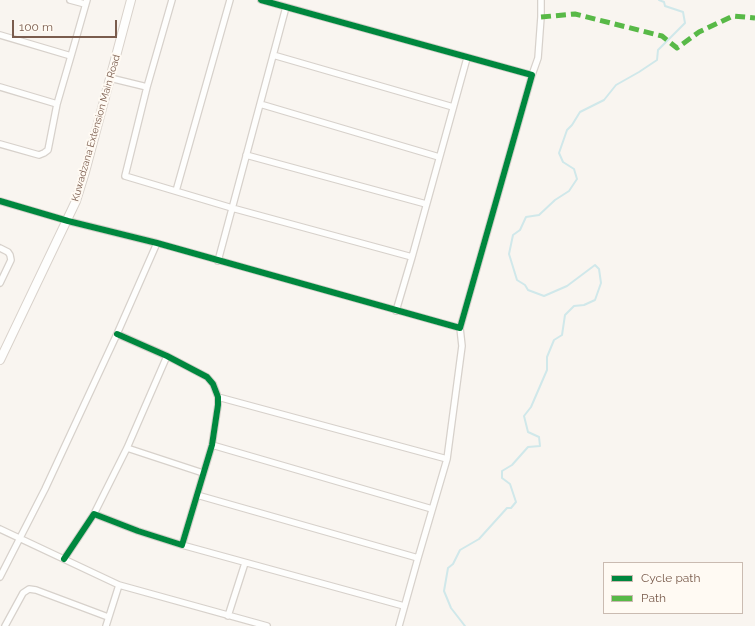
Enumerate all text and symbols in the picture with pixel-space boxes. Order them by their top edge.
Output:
scale bar [14,12,119,38]
text: 100 m [19,20,53,34]
street label: Kuwadzana Extension Main Road [69,53,123,203]
legend [603,562,743,614]
text: Cycle path [641,571,700,585]
text: Path [641,591,666,605]

